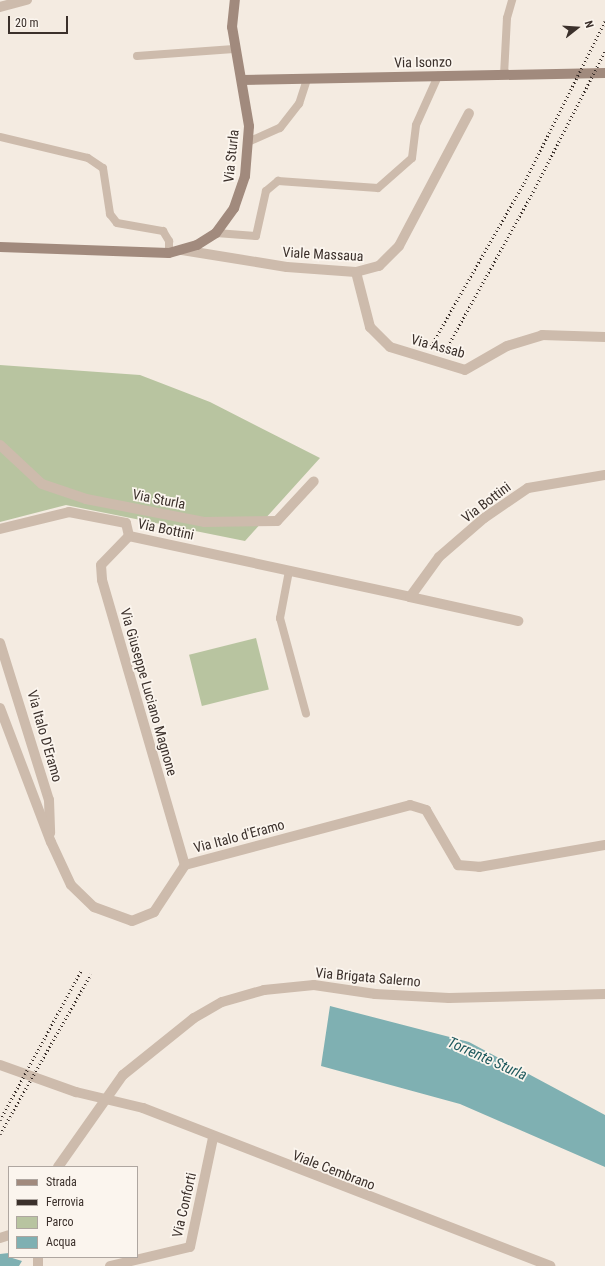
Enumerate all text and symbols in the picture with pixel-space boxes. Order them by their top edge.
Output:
scale bar [10,8,70,34]
north arrow [557,8,597,48]
text: 20 m [15,16,39,30]
text: N [582,19,596,29]
street label: Via Isonzo [394,53,452,71]
street label: Via Sturla [220,129,242,183]
street label: Viale Massaua [282,243,364,265]
street label: Via Assab [409,331,467,361]
street label: Via Bottini [458,478,514,526]
street label: Via Sturla [131,486,187,512]
street label: Via Bottini [136,515,196,543]
street label: Via Giuseppe Luciano Magnone [117,606,181,778]
street label: Via Italo D'Eramo [24,688,66,784]
street label: Via Italo d'Eramo [192,816,286,856]
street label: Via Brigata Salerno [315,964,421,990]
water label: Torrente Sturla [445,1034,529,1084]
street label: Viale Cembrano [290,1147,378,1193]
legend [8,1166,138,1258]
street label: Via Conforti [168,1171,200,1239]
text: Strada [46,1175,77,1189]
text: Ferrovia [46,1195,84,1209]
text: Parco [46,1215,73,1229]
text: Acqua [46,1235,76,1249]

